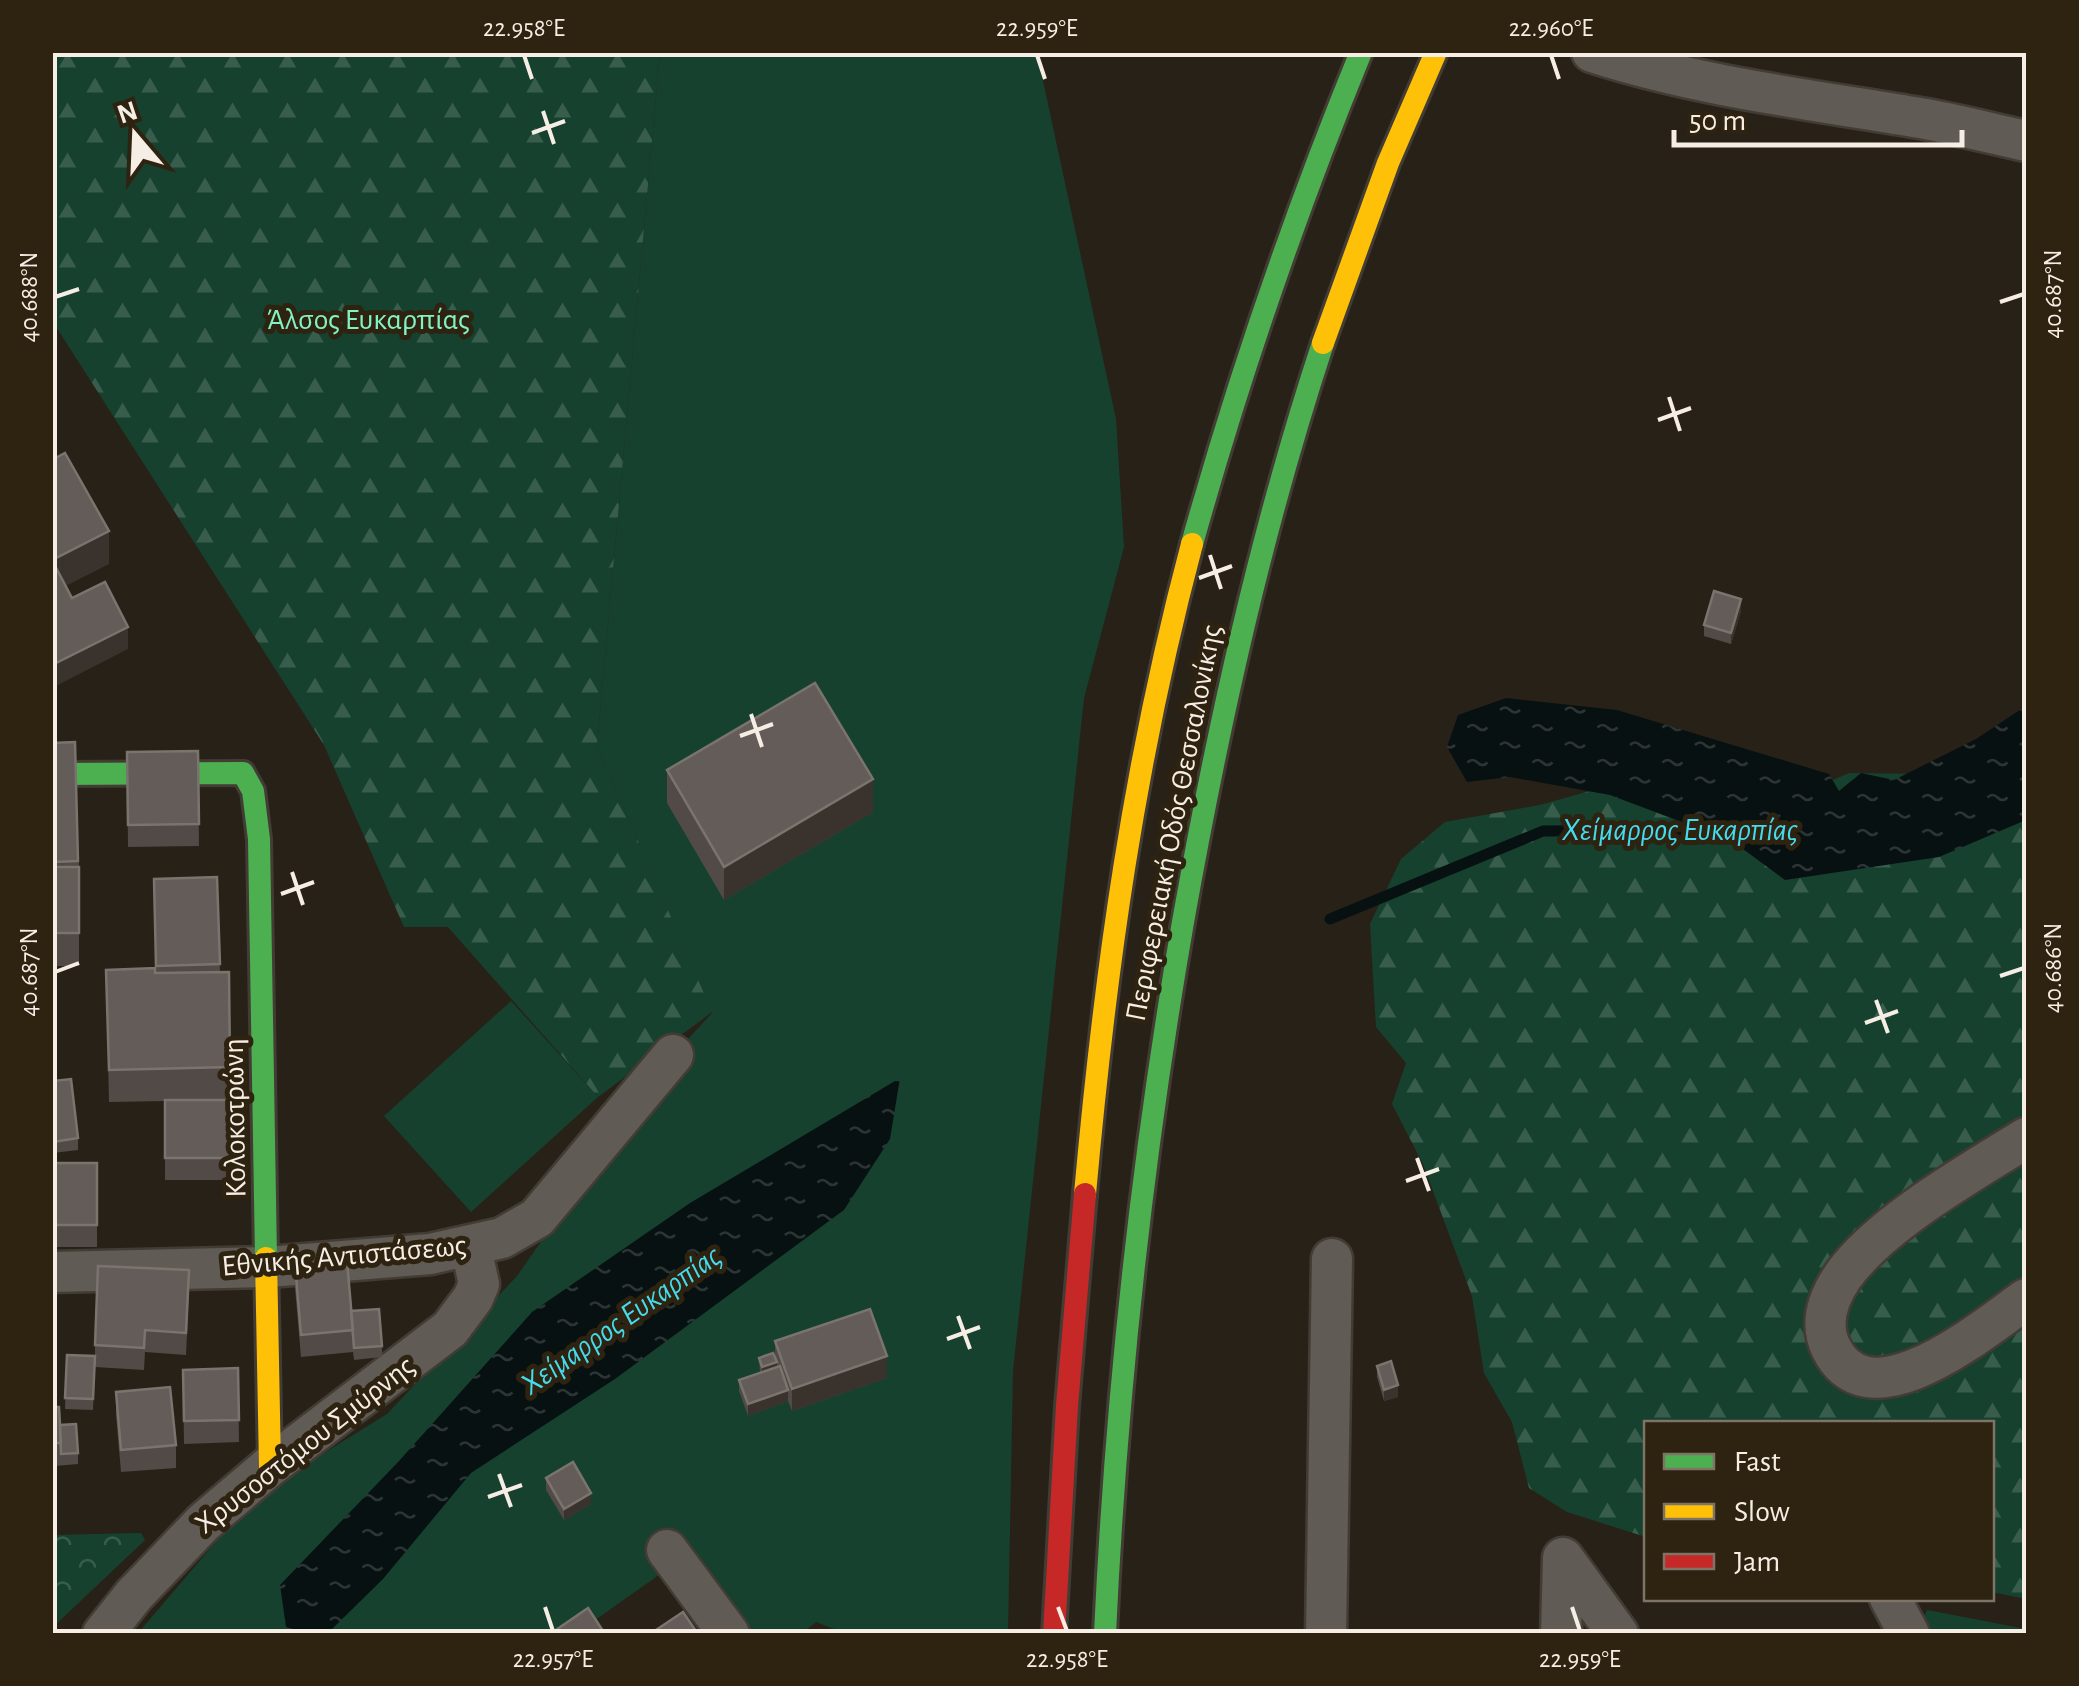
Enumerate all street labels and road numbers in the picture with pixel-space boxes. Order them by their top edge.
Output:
street label: Περιφερειακή Οδός Θεσσαλονίκης [1121,622,1227,1024]
street label: Κολοκοτρώνη [219,1038,251,1198]
street label: Εθνικής Αντιστάσεως [220,1230,468,1282]
street label: Χρυσοστόμου Σμύρνης [190,1350,420,1540]

